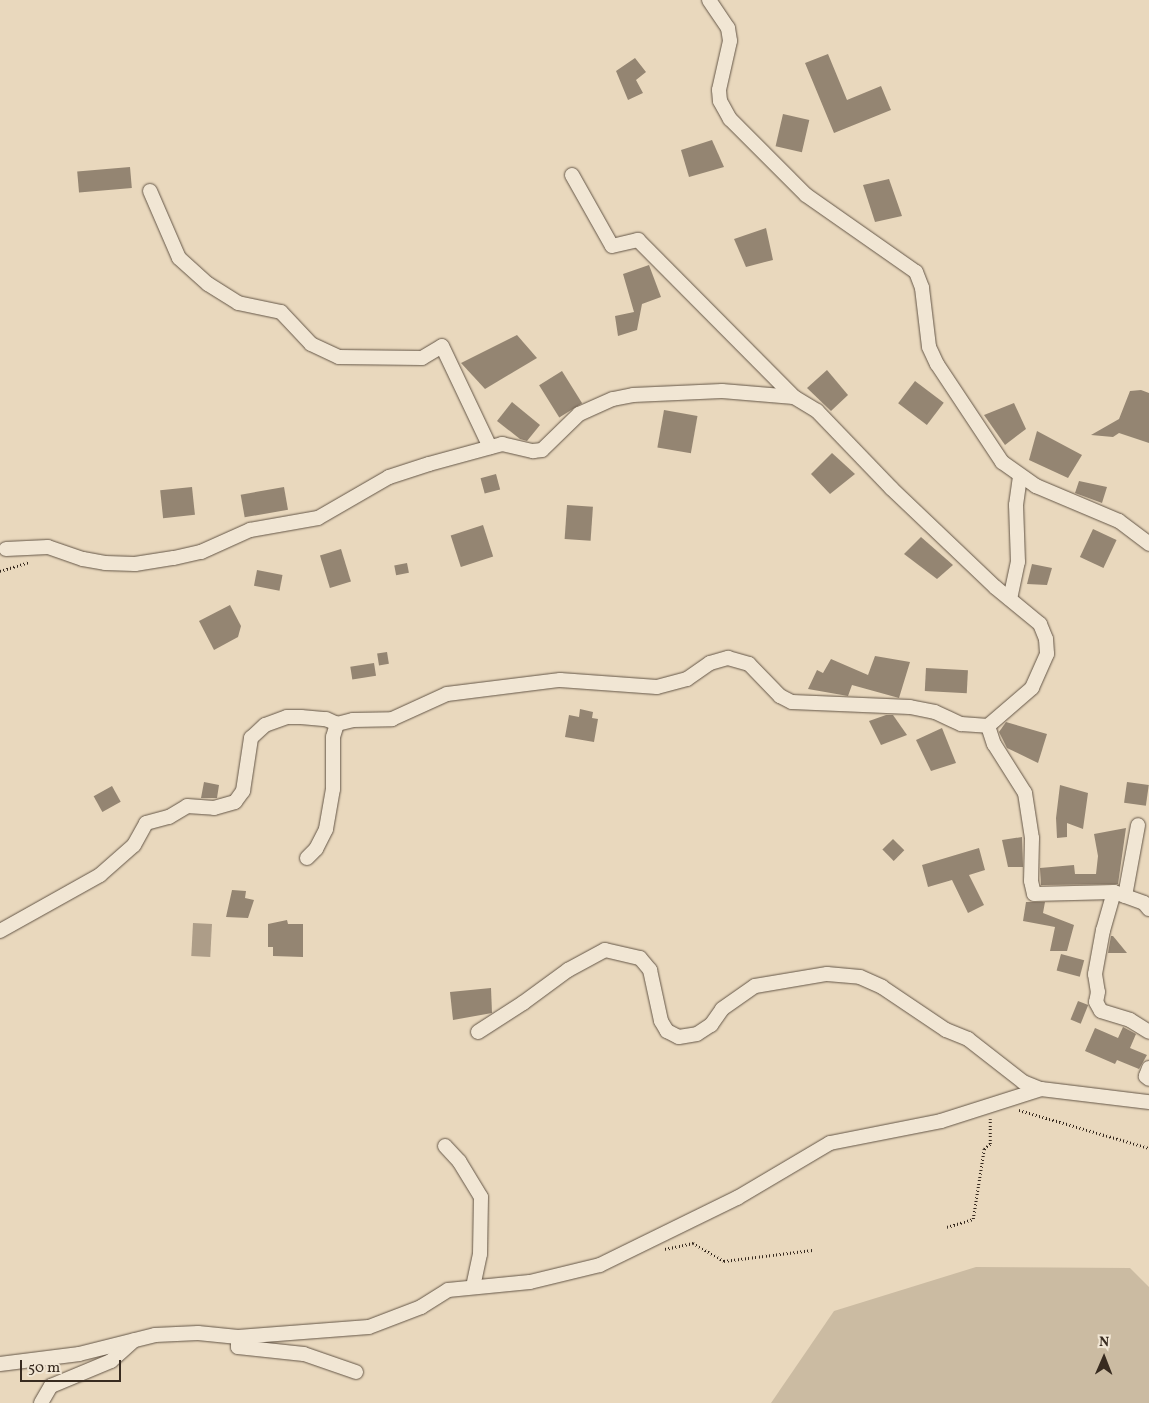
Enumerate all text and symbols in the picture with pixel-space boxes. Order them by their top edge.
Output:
north arrow [1079,1333,1129,1383]
text: N [1099,1333,1110,1352]
scale bar [22,1350,124,1382]
text: 50 m [28,1358,60,1379]

